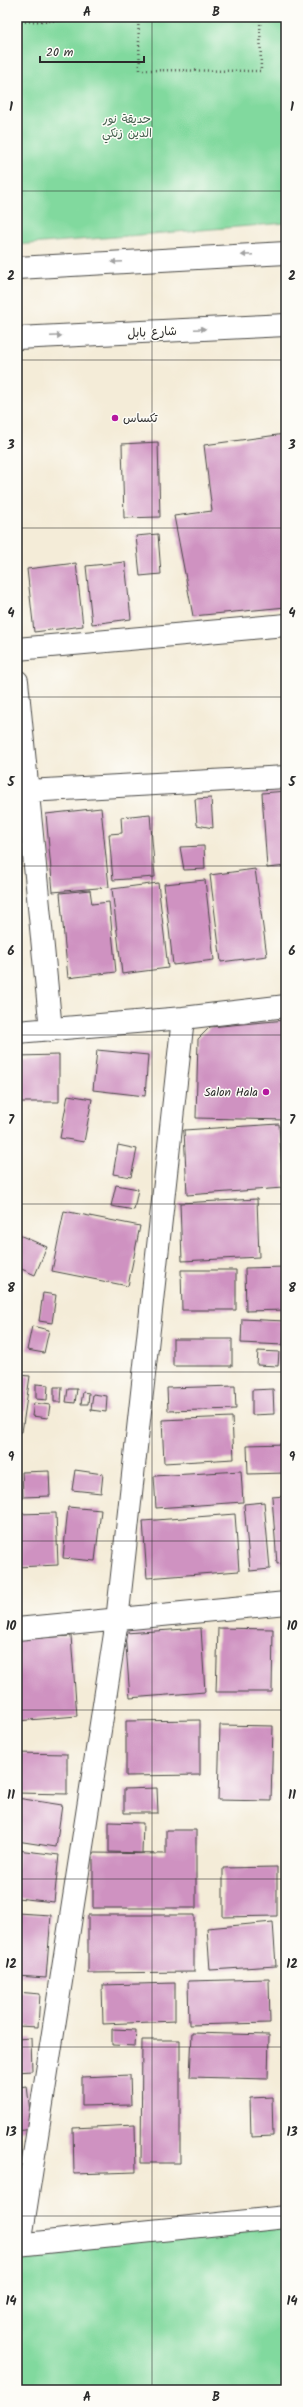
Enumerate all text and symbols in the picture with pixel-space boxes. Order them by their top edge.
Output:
text: A [83,2,91,23]
text: B [212,2,220,23]
scale bar [40,38,144,64]
text: 20 m [46,43,74,62]
text: 1 [9,97,13,118]
text: 1 [290,97,294,118]
park label: حديقة نور الدين زنكي [102,110,152,144]
one-way arrow [240,252,253,258]
one-way arrow [111,259,123,266]
text: 2 [7,266,15,287]
text: 2 [288,266,296,287]
street label: شارع بابل [127,322,177,343]
one-way arrow [194,326,206,333]
one-way arrow [50,333,62,340]
place label: تكساس [123,409,158,428]
marker: تكساس [110,413,120,423]
text: 3 [6,435,15,456]
text: 3 [287,435,296,456]
text: 4 [7,603,15,624]
text: 4 [288,603,296,624]
text: 5 [7,772,16,793]
text: 5 [288,772,297,793]
text: 6 [7,941,15,962]
text: 6 [288,941,296,962]
place label: Salon Hala [204,1083,258,1102]
marker: Salon Hala [261,1087,271,1097]
text: 7 [8,1110,15,1131]
text: 7 [289,1110,296,1131]
text: 8 [7,1278,15,1299]
text: 8 [288,1278,296,1299]
text: 9 [8,1447,15,1468]
text: 9 [289,1447,296,1468]
text: 10 [6,1616,17,1637]
text: 10 [287,1616,298,1637]
text: 11 [7,1785,15,1806]
text: 11 [288,1785,296,1806]
text: 12 [5,1954,17,1975]
text: 12 [286,1954,298,1975]
text: 13 [5,2122,17,2143]
text: 13 [286,2122,298,2143]
text: 14 [5,2291,17,2312]
text: 14 [286,2291,298,2312]
text: A [83,2387,91,2407]
text: B [212,2387,220,2407]

